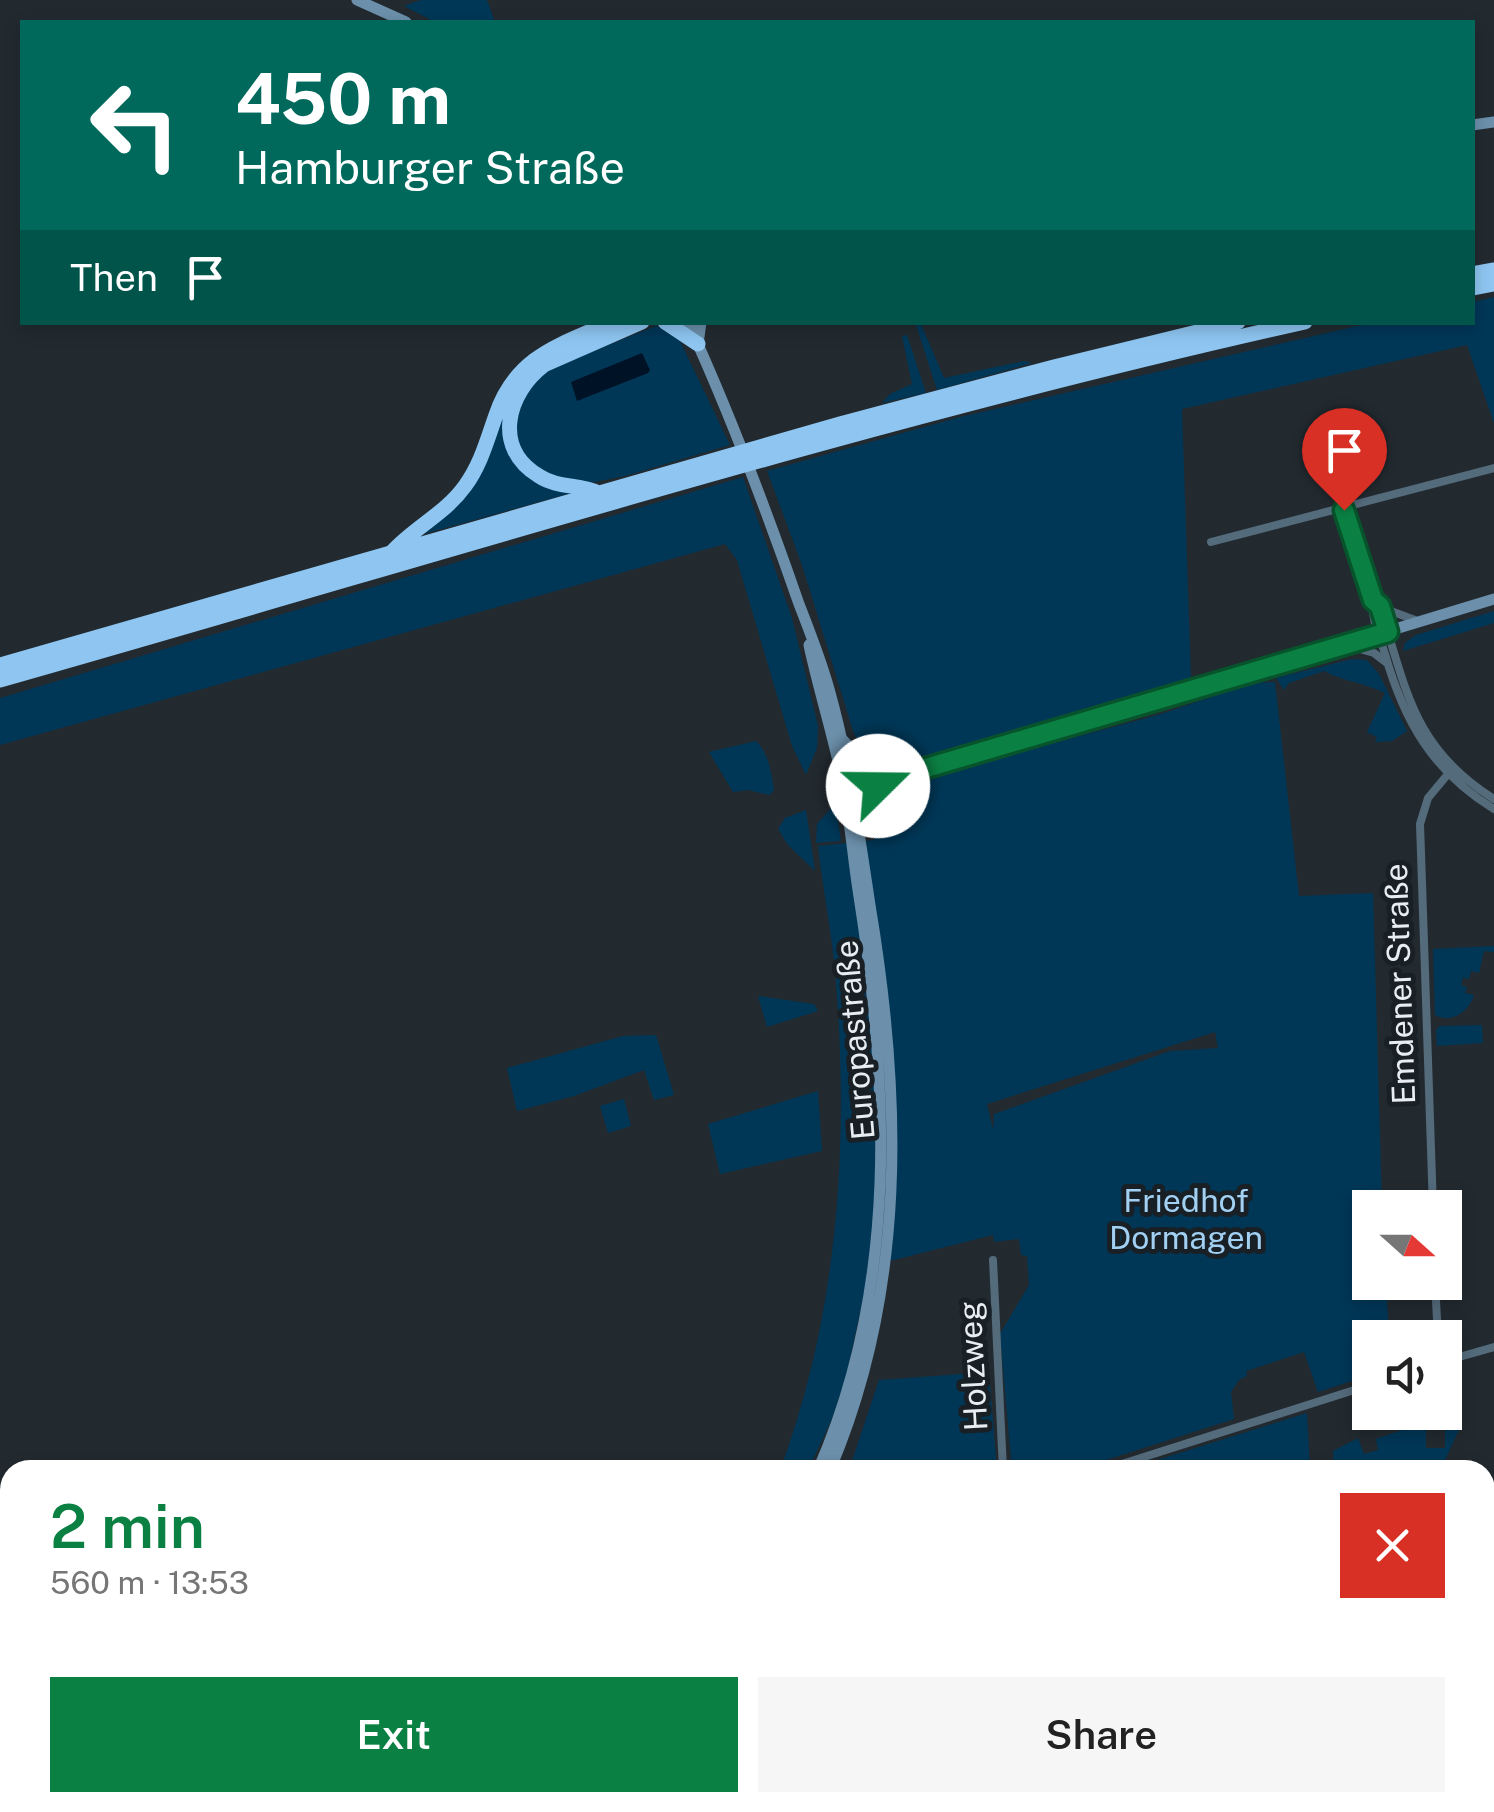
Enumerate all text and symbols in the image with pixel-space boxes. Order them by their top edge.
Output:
text: 450 m [235,57,451,140]
icon: left [70,60,200,190]
text: Hamburger Straße [235,141,625,194]
icon: arrive [178,250,233,305]
text: Then [70,255,158,300]
pin [1302,408,1387,511]
icon: arrive [1317,423,1372,478]
position arrow [826,734,930,838]
street label: Emdener Straße [1377,863,1422,1105]
street label: Europastraße [827,939,882,1141]
park label: Friedhof Dormagen [1109,1182,1263,1256]
north arrow [1352,1190,1462,1300]
map controls [1352,1190,1462,1430]
street label: Holzweg [951,1300,994,1432]
button: sound [1352,1320,1462,1430]
text: 2 min [50,1491,205,1562]
button: close [1340,1493,1445,1598]
text: 560 m · 13:53 [50,1564,249,1601]
button: Exit [50,1677,738,1792]
button: Share [758,1677,1445,1792]

